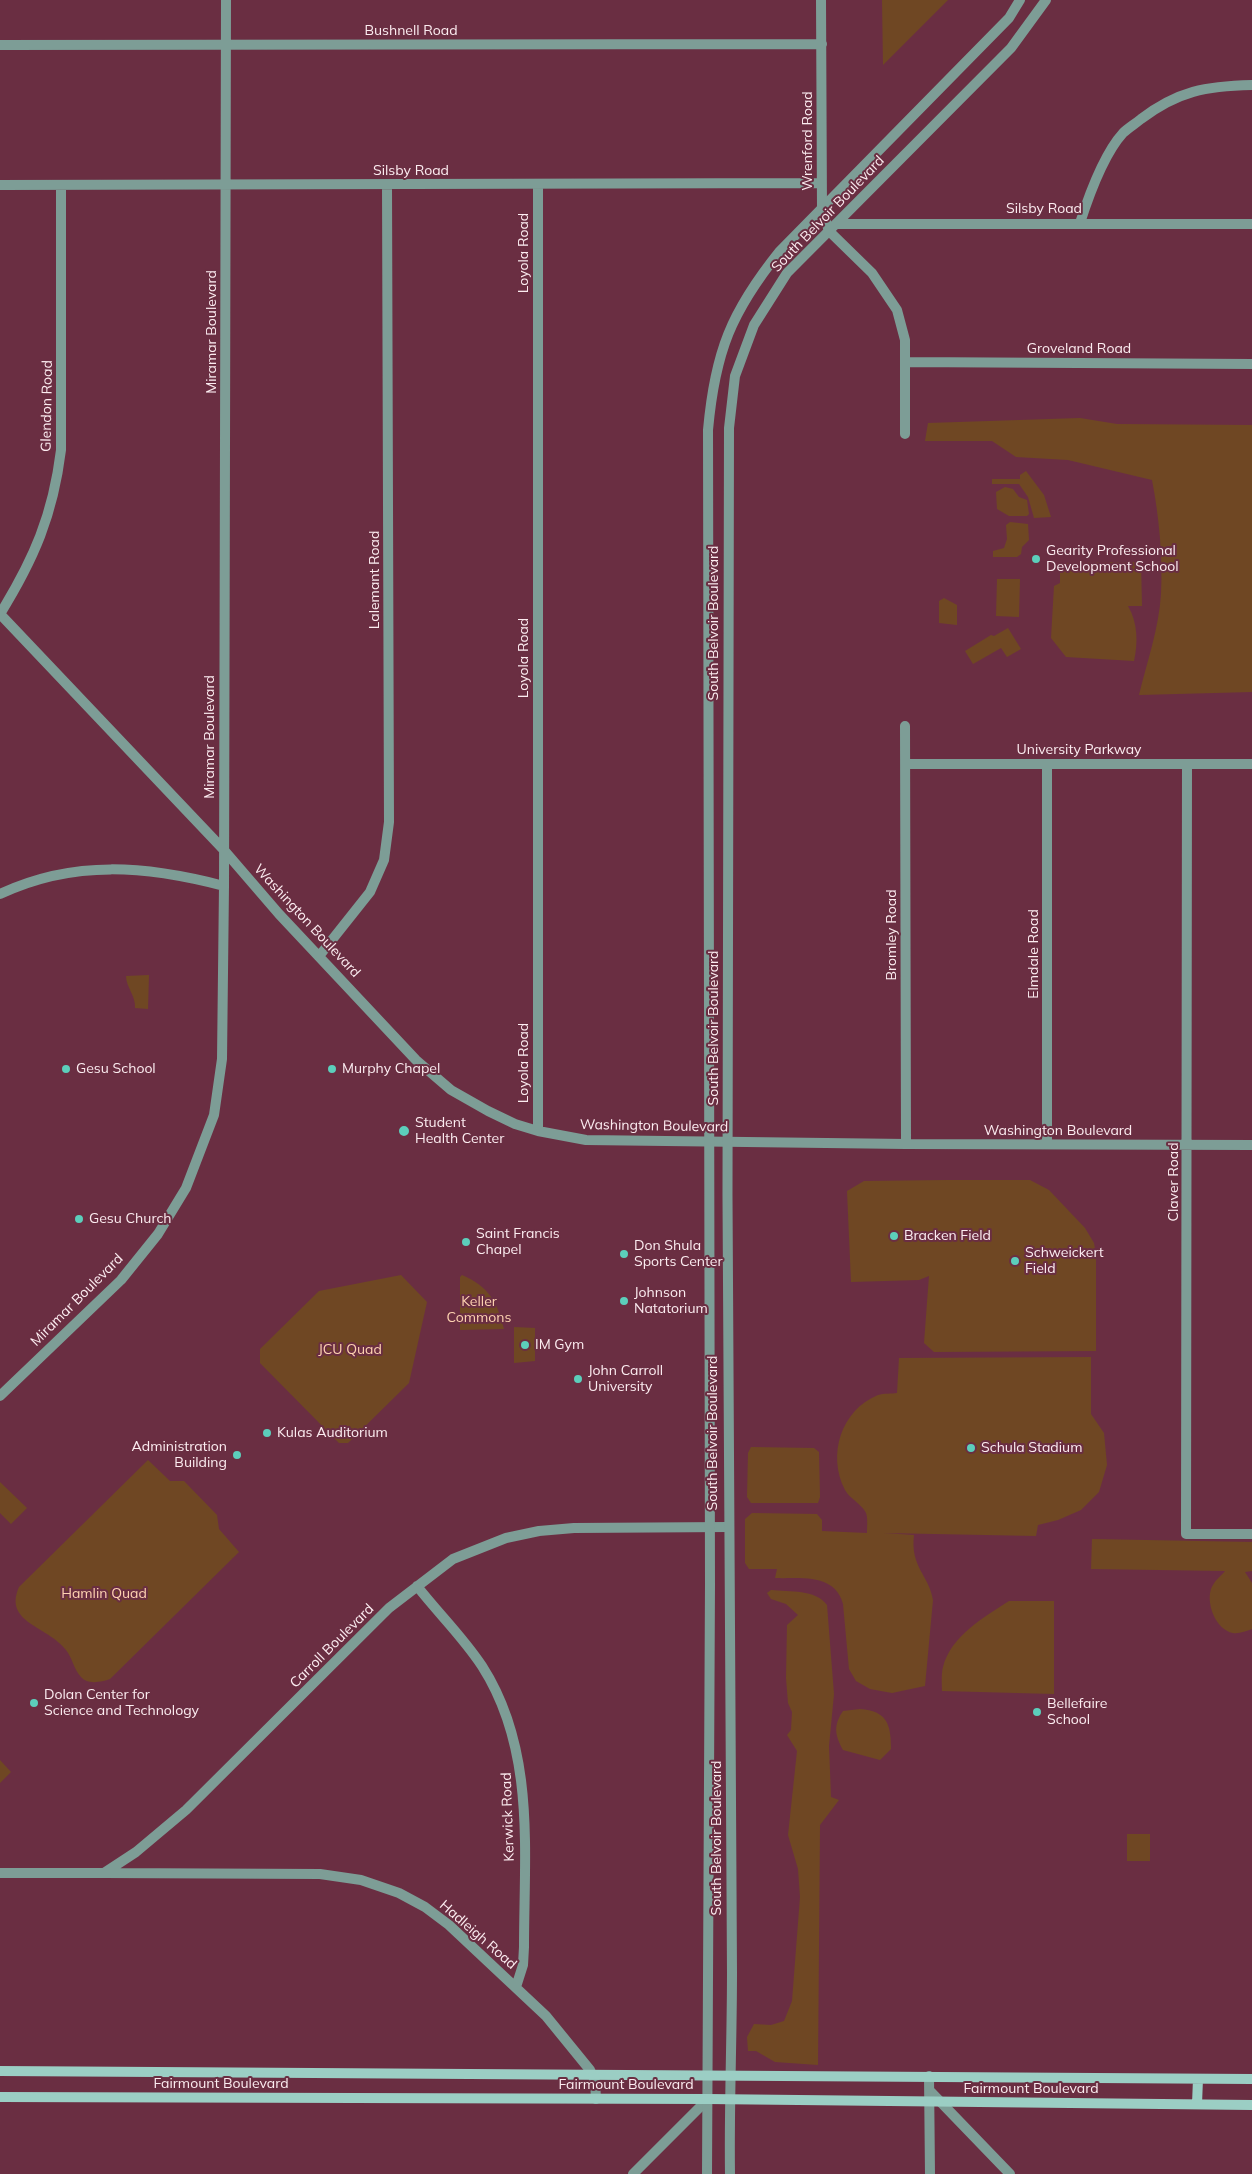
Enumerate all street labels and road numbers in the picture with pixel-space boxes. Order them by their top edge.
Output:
street label: Bushnell Road [364,23,458,39]
street label: Wrenford Road [800,91,816,191]
street label: South Belvoir Boulevard [768,152,888,276]
street label: Silsby Road [373,163,449,179]
street label: Silsby Road [1006,201,1082,217]
street label: Loyola Road [516,213,532,293]
street label: Miramar Boulevard [204,270,220,394]
street label: Groveland Road [1027,341,1131,357]
street label: Glendon Road [38,360,56,452]
street label: Lalemant Road [367,531,383,629]
street label: South Belvoir Boulevard [706,546,722,700]
street label: Loyola Road [516,618,532,698]
street label: Miramar Boulevard [202,675,218,799]
street label: University Parkway [1016,742,1142,758]
street label: Washington Boulevard [250,861,364,981]
street label: Bromley Road [884,889,900,981]
street label: Elmdale Road [1026,909,1042,999]
street label: South Belvoir Boulevard [706,951,722,1105]
street label: Loyola Road [516,1023,532,1103]
street label: Washington Boulevard [580,1116,728,1136]
street label: Washington Boulevard [984,1123,1132,1139]
street label: Claver Road [1166,1142,1182,1222]
street label: Miramar Boulevard [27,1250,127,1350]
street label: South Belvoir Boulevard [705,1356,721,1510]
street label: Carroll Boulevard [287,1601,377,1691]
street label: South Belvoir Boulevard [709,1761,725,1915]
street label: Kerwick Road [498,1772,518,1862]
street label: Hadleigh Road [436,1897,520,1973]
street label: Fairmount Boulevard [153,2076,289,2092]
street label: Fairmount Boulevard [558,2077,694,2093]
street label: Fairmount Boulevard [963,2081,1099,2097]

